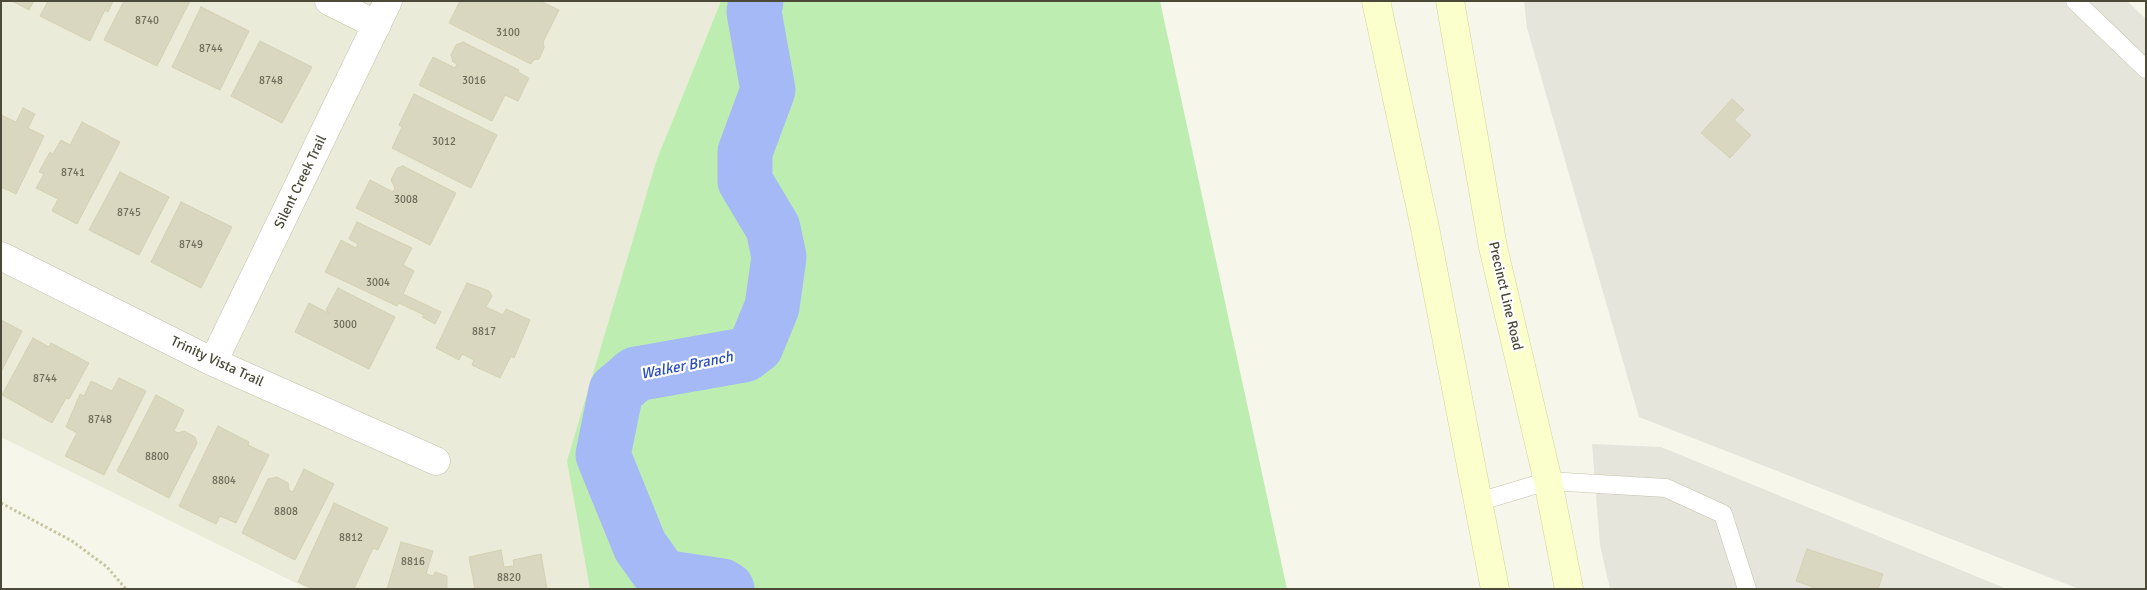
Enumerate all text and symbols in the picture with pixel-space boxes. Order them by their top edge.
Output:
house number: 8740 [135,14,159,28]
house number: 3100 [496,26,520,40]
house number: 8744 [199,42,223,56]
house number: 8748 [259,74,283,88]
house number: 3016 [462,74,486,88]
street label: Silent Creek Trail [271,133,331,231]
house number: 3012 [432,135,456,149]
house number: 8741 [61,166,85,180]
house number: 3008 [394,193,418,207]
house number: 8745 [117,206,141,220]
house number: 8749 [179,238,203,252]
street label: Precinct Line Road [1484,240,1526,352]
house number: 3004 [366,276,390,290]
house number: 3000 [333,318,357,332]
house number: 8817 [472,325,496,339]
street label: Trinity Vista Trail [168,333,266,391]
water label: Walker Branch [640,348,734,384]
house number: 8744 [33,372,57,386]
house number: 8748 [88,413,112,427]
house number: 8800 [145,450,169,464]
house number: 8804 [212,474,236,488]
house number: 8808 [274,505,298,519]
house number: 8812 [339,531,363,545]
house number: 8816 [401,555,425,569]
house number: 8820 [497,571,521,585]

